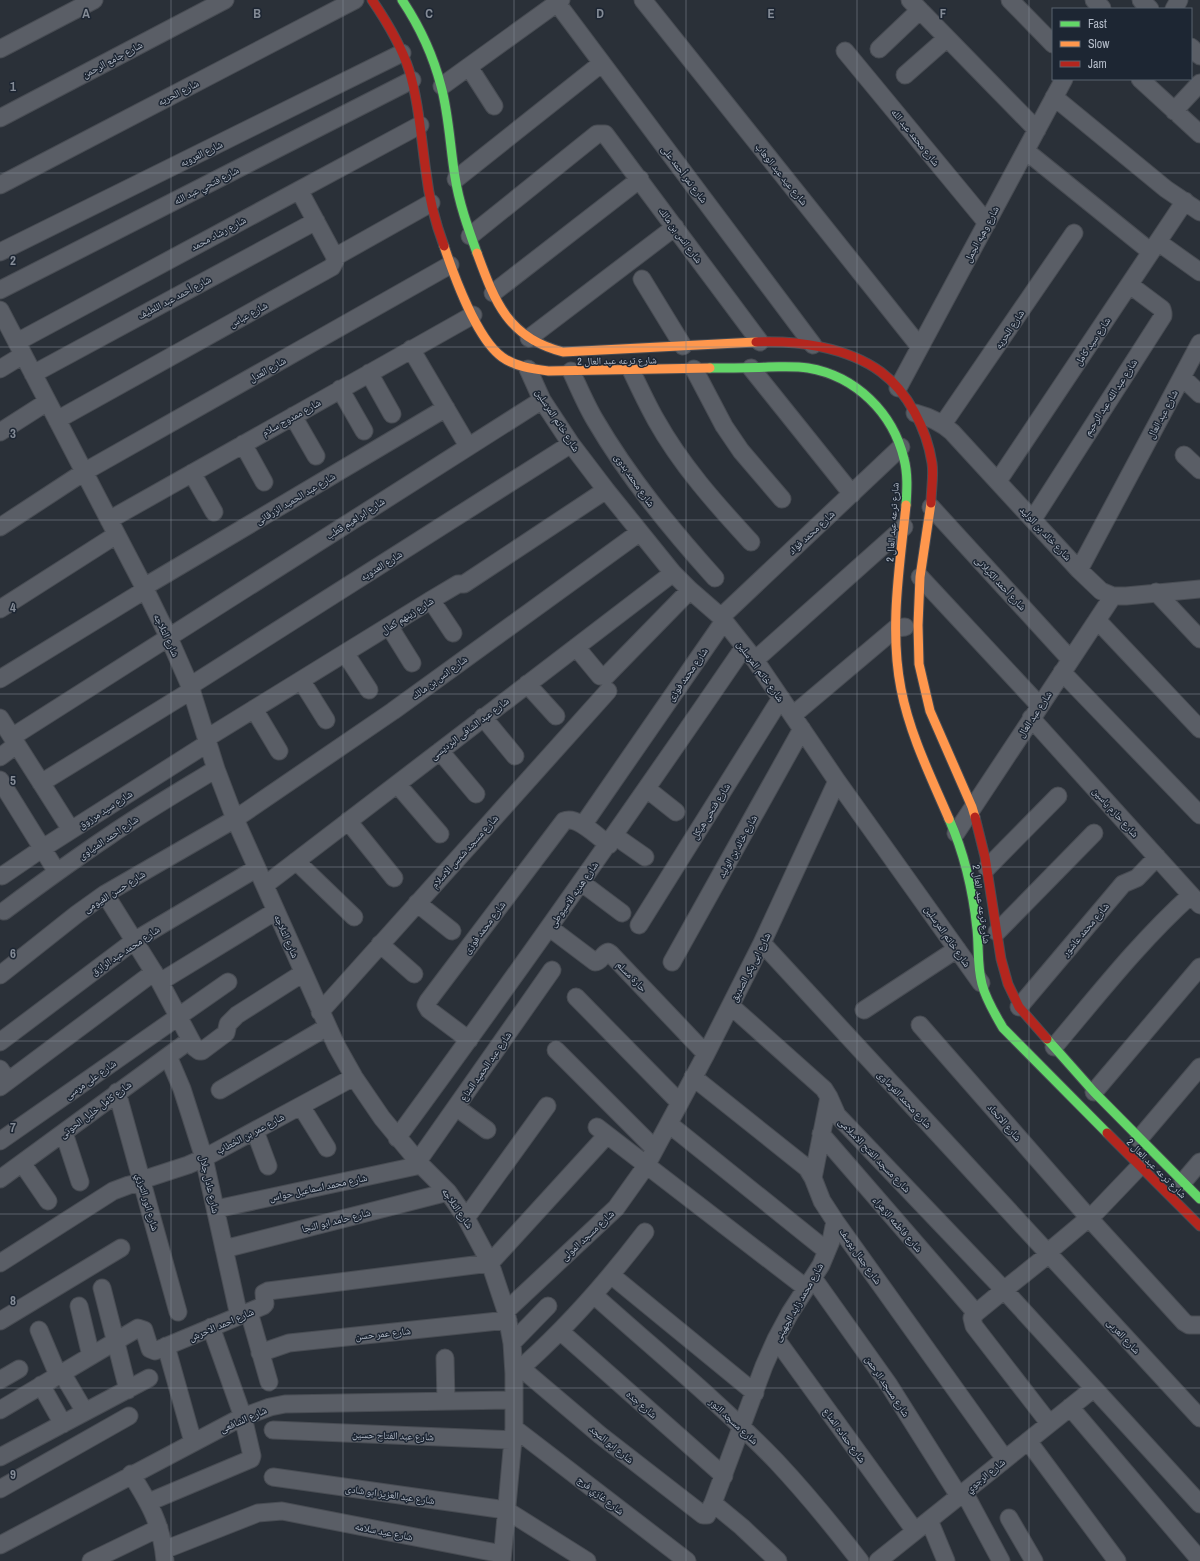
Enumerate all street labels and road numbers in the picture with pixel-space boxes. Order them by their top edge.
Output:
street label: شارع جامع الرحمن [80,38,145,81]
street label: شارع الحريه [155,76,201,108]
street label: شارع محمد عبد الله [888,106,943,169]
street label: شارع العروبه [178,137,225,169]
street label: شارع عيد عبد الوهاب [752,141,811,208]
street label: شارع نمر أحمد على [659,143,711,206]
street label: شارع فتحي عبد الله [171,163,242,209]
street label: شارع وهبه الجمل [961,203,1002,265]
street label: شارع انس بن مالك [656,205,706,266]
street label: شارع رشاد محمد [188,213,248,253]
street label: شارع أحمد عبد اللطيف [135,272,213,322]
street label: شارع عباس [227,298,270,330]
street label: شارع الحريه [992,307,1027,351]
street label: شارع سيد كامل [1071,314,1114,368]
street label: شارع ترعه عبد العال 2 [577,353,657,368]
street label: شارع العدل [246,354,289,385]
street label: شارع عبد الله عبد الرحيم [1081,356,1141,439]
street label: شارع خاتم المرسلين [532,386,583,455]
street label: شارع عبد العال [1144,387,1181,441]
street label: شارع ممدوح سلام [259,396,324,440]
street label: شارع محمد بدوى [611,451,658,510]
street label: شارع عبد الحميد الزرقانى [253,469,338,527]
street label: شارع ترعه عبد العال 2 [883,481,902,562]
street label: شارع ابراهيم قطب [323,494,388,543]
street label: شارع خالد بن الوليد [1017,503,1074,564]
street label: شارع محمد فؤاد [785,507,838,557]
street label: شارع العدويه [358,547,405,583]
street label: شارع أحمد الكيلانى [972,553,1029,614]
street label: شارع زينهم كمال [379,594,437,638]
street label: شارع الثلاجه [151,611,182,659]
street label: شارع خاتم المرسلين [733,638,787,705]
street label: شارع محمد فوزى [664,645,711,704]
street label: شارع انس بن مالك [409,652,470,702]
street label: شارع عبد العال [1014,688,1055,740]
street label: شارع عبد الشافى البرديسى [427,694,512,762]
street label: شارع فتحى هيكل [688,780,733,842]
street label: شارع حازم ياسين [1089,785,1142,841]
street label: شارع سيد مرزوق [76,787,135,832]
street label: شارع احمد المنياوى [76,812,141,862]
street label: شارع مسجد شمس الاسلام [428,812,502,891]
street label: شارع خالد بن الوليد [715,812,760,880]
street label: شارع هديه الاسيوطى [546,859,601,930]
street label: شارع ترعه عبد العال 2 [970,864,994,945]
street label: شارع حسن الفيومى [81,867,148,916]
street label: شارع محمد فوزى [460,898,509,956]
street label: شارع محمد عاشور [1058,899,1112,960]
street label: شارع خاتم المرسلين [921,903,974,971]
street label: شارع الثلاجه [271,912,302,960]
street label: شارع محمد عبد الرازق [89,922,162,978]
street label: شارع ابى بكر الصديق [727,930,774,1004]
street label: حارة مسلم [613,958,650,996]
street label: شارع عبد الحميد المناع [456,1029,515,1104]
street label: شارع على مرسى [62,1057,119,1102]
street label: شارع محمد الفرماوى [875,1068,935,1131]
street label: شارع كامل خليل الحوتى [56,1078,134,1141]
street label: شارع الاتحاد [985,1101,1025,1144]
street label: شارع عمر بن الخطاب [214,1110,287,1157]
street label: شارع مسجد الفتح الاسلامى [836,1115,914,1196]
street label: شارع ترعه عبد العال 2 [1124,1136,1190,1201]
street label: شارع عادل جلال [196,1154,223,1215]
street label: شارع محمد اسماعيل حواس [268,1171,369,1204]
street label: شارع انور الترزي [132,1172,162,1233]
street label: شارع الثلاجه [439,1186,476,1231]
street label: شارع فاطمه الزهراء [870,1194,926,1255]
street label: شارع حامد ابو النجا [300,1206,372,1235]
street label: شارع مسجد المولى [558,1207,617,1263]
street label: شارع جمال يوسف [837,1226,885,1287]
street label: شارع محمد زايد الجهينى [771,1260,826,1344]
street label: شارع احمد الاحرش [187,1305,256,1344]
street label: شارع العربى [1104,1316,1144,1357]
street label: شارع عمر حسن [355,1324,412,1343]
street label: شارع مسجد الرحمن [862,1353,913,1420]
street label: شارع جده [624,1388,660,1422]
street label: شارع مسجد النور [706,1395,761,1448]
street label: شارع الشافعى [218,1403,269,1436]
street label: شارع حماده المناع [820,1405,869,1466]
street label: شارع ابو المجد [587,1423,637,1467]
street label: شارع عبد الفتاح حسين [352,1428,435,1443]
street label: شارع الرجوي [963,1455,1009,1496]
street label: شارع غازي فرج [574,1473,627,1519]
street label: شارع عبد العزيز ابو شادى [344,1482,436,1507]
street label: شارع عيد سلامه [354,1520,414,1544]

